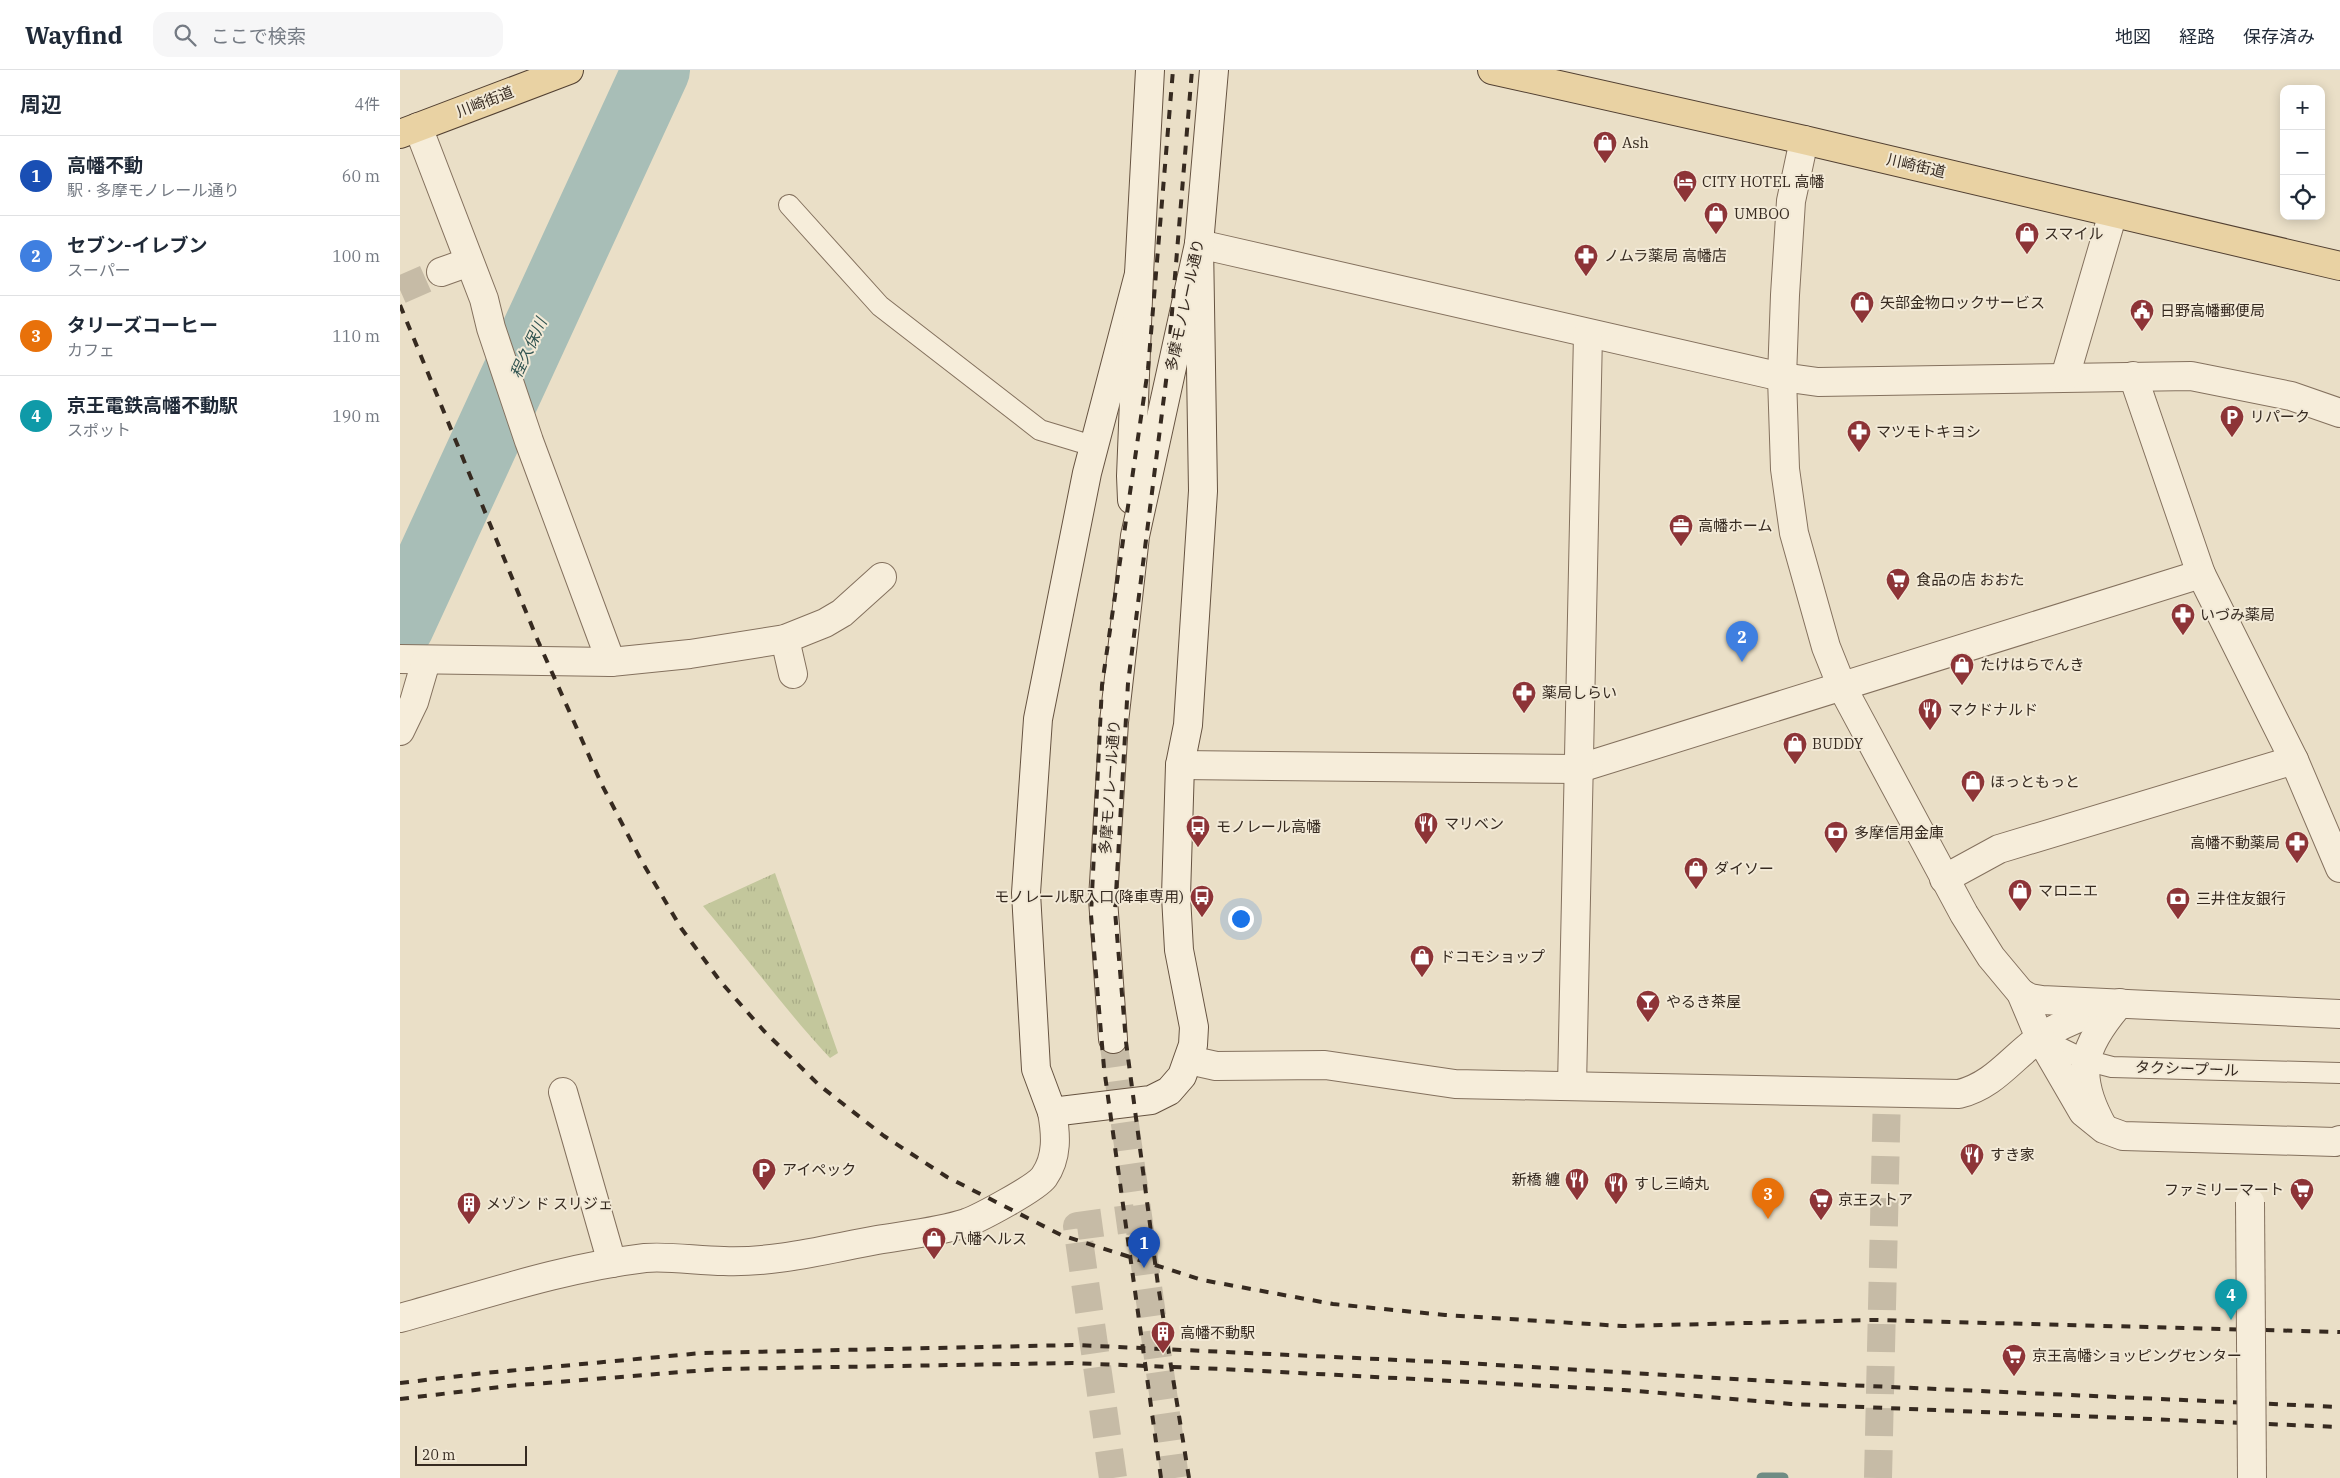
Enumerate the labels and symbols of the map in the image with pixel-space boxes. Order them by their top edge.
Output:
street label: 川崎街道 [453,82,516,121]
shop icon: Ash [1592,130,1618,164]
place label: Ash [1622,133,1649,152]
street label: 川崎街道 [1885,150,1947,182]
hotel icon: CITY HOTEL 高幡 [1672,169,1698,203]
place label: CITY HOTEL 高幡 [1702,172,1824,191]
shop icon: UMBOO [1703,201,1729,235]
place label: UMBOO [1734,204,1790,223]
shop icon: スマイル [2014,221,2040,255]
place label: スマイル [2044,224,2104,243]
street label: 多摩モノレール通り [1161,237,1208,373]
pharmacy icon: ノムラ薬局 高幡店 [1573,243,1599,277]
place label: ノムラ薬局 高幡店 [1604,246,1727,265]
shop icon: 矢部金物ロックサービス [1849,290,1875,324]
place label: 矢部金物ロックサービス [1880,293,2045,312]
public building icon: 日野高幡郵便局 [2129,298,2155,332]
place label: 日野高幡郵便局 [2160,301,2265,320]
water label: 程久保川 [505,313,551,381]
parking icon: リパーク [2219,404,2245,438]
place label: リパーク [2250,407,2310,426]
pharmacy icon: マツモトキヨシ [1846,419,1872,453]
place label: マツモトキヨシ [1876,422,1981,441]
office icon: 高幡ホーム [1668,513,1694,547]
place label: 高幡ホーム [1698,516,1773,535]
supermarket icon: 食品の店 おおた [1885,567,1911,601]
place label: 食品の店 おおた [1916,570,2024,589]
pharmacy icon: いづみ薬局 [2170,602,2196,636]
place label: いづみ薬局 [2200,605,2275,624]
pin: 2 [1726,621,1758,662]
shop icon: たけはらでんき [1949,652,1975,686]
place label: たけはらでんき [1980,655,2085,674]
pharmacy icon: 薬局しらい [1511,680,1537,714]
place label: 薬局しらい [1542,683,1617,702]
restaurant icon: マクドナルド [1917,697,1943,731]
place label: マクドナルド [1948,700,2038,719]
street label: 多摩モノレール通り [1095,719,1124,855]
shop icon: BUDDY [1782,731,1808,765]
place label: BUDDY [1812,734,1864,753]
shop icon: ほっともっと [1960,769,1986,803]
place label: ほっともっと [1990,772,2080,791]
restaurant icon: マリベン [1413,811,1439,845]
bus stop icon: モノレール高幡 [1185,814,1211,848]
place label: マリベン [1444,814,1504,833]
place label: モノレール高幡 [1216,817,1321,836]
bank icon: 多摩信用金庫 [1823,820,1849,854]
place label: 多摩信用金庫 [1854,823,1944,842]
pharmacy icon: 高幡不動薬局 [2284,830,2310,864]
place label: 高幡不動薬局 [2190,833,2280,852]
shop icon: ダイソー [1683,856,1709,890]
place label: ダイソー [1714,859,1774,878]
shop icon: マロニエ [2007,878,2033,912]
place label: マロニエ [2038,881,2098,900]
bus stop icon: モノレール駅入口(降車専用) [1189,884,1215,918]
bank icon: 三井住友銀行 [2165,886,2191,920]
place label: モノレール駅入口(降車専用) [994,887,1184,906]
place label: 三井住友銀行 [2196,889,2286,908]
your location [1228,906,1254,932]
shop icon: ドコモショップ [1409,944,1435,978]
place label: ドコモショップ [1440,947,1545,966]
bar icon: やるき茶屋 [1635,989,1661,1023]
place label: やるき茶屋 [1666,992,1741,1011]
street label: タクシープール [2135,1057,2239,1080]
restaurant icon: すき家 [1959,1142,1985,1176]
place label: すき家 [1990,1145,2035,1164]
parking icon: アイペック [751,1157,777,1191]
place label: アイペック [782,1160,856,1179]
restaurant icon: 新橋 纏 [1564,1167,1590,1201]
place label: 新橋 纏 [1512,1170,1560,1189]
restaurant icon: すし三崎丸 [1603,1171,1629,1205]
place label: すし三崎丸 [1634,1174,1709,1193]
supermarket icon: ファミリーマート [2289,1177,2315,1211]
pin: 3 [1752,1178,1784,1219]
place label: ファミリーマート [2164,1180,2284,1199]
supermarket icon: 京王ストア [1808,1187,1834,1221]
place label: 京王ストア [1838,1190,1913,1209]
building icon: メゾン ド スリジェ [456,1191,482,1225]
place label: メゾン ド スリジェ [486,1194,613,1213]
shop icon: 八幡ヘルス [921,1226,947,1260]
pin: 1 [1128,1227,1160,1268]
place label: 八幡ヘルス [952,1229,1027,1248]
pin: 4 [2215,1279,2247,1320]
building icon: 高幡不動駅 [1150,1320,1176,1354]
place label: 高幡不動駅 [1180,1323,1255,1342]
supermarket icon: 京王高幡ショッピングセンター [2001,1343,2027,1377]
place label: 京王高幡ショッピングセンター [2032,1346,2242,1365]
scale bar [415,1443,528,1466]

